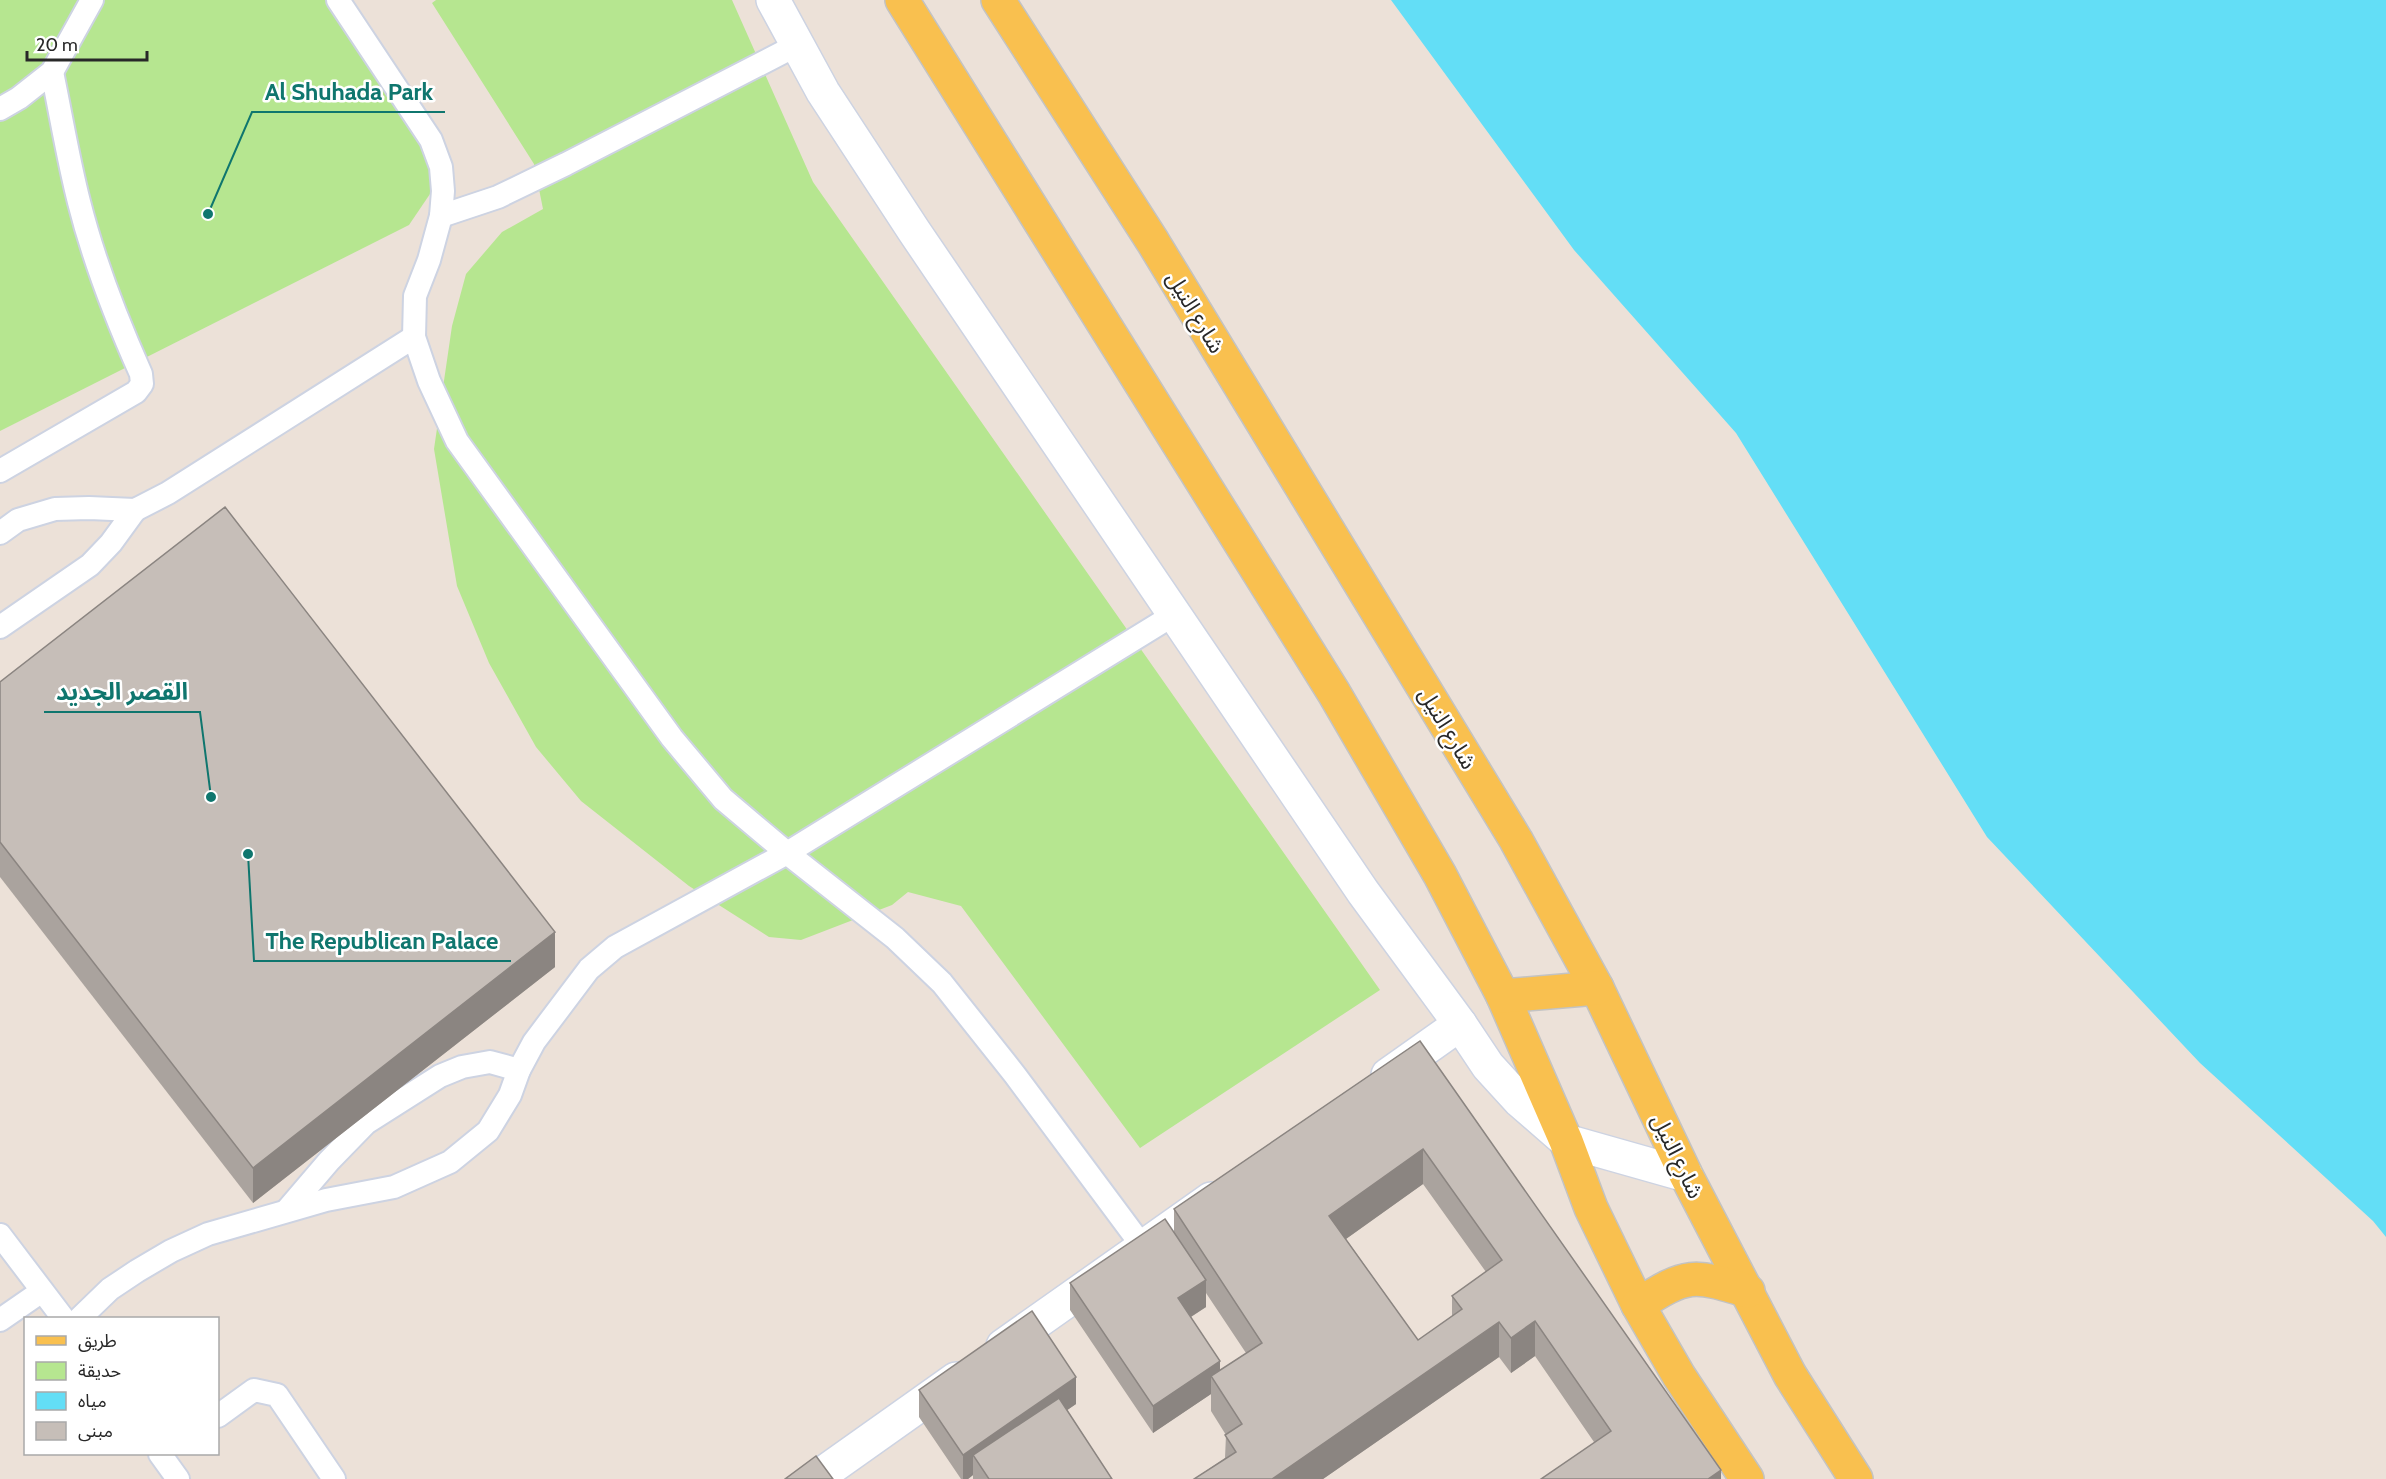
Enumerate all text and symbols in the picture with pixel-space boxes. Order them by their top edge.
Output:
scale bar [27,24,147,62]
text: 20 m [36,34,78,56]
callout: Al Shuhada Park [252,70,445,112]
text: Al Shuhada Park [265,77,434,106]
street label: شارع النيل [1158,266,1230,360]
callout: القصر الجديد [44,670,200,712]
text: القصر الجديد [56,677,188,706]
street label: شارع النيل [1410,682,1482,776]
callout: The Republican Palace [254,919,511,961]
text: The Republican Palace [266,926,498,955]
street label: شارع النيل [1643,1110,1710,1204]
legend [24,1317,219,1455]
text: طريق [78,1330,117,1352]
text: حديقة [78,1360,121,1382]
text: مياه [78,1390,107,1412]
text: مبنى [78,1420,113,1442]

